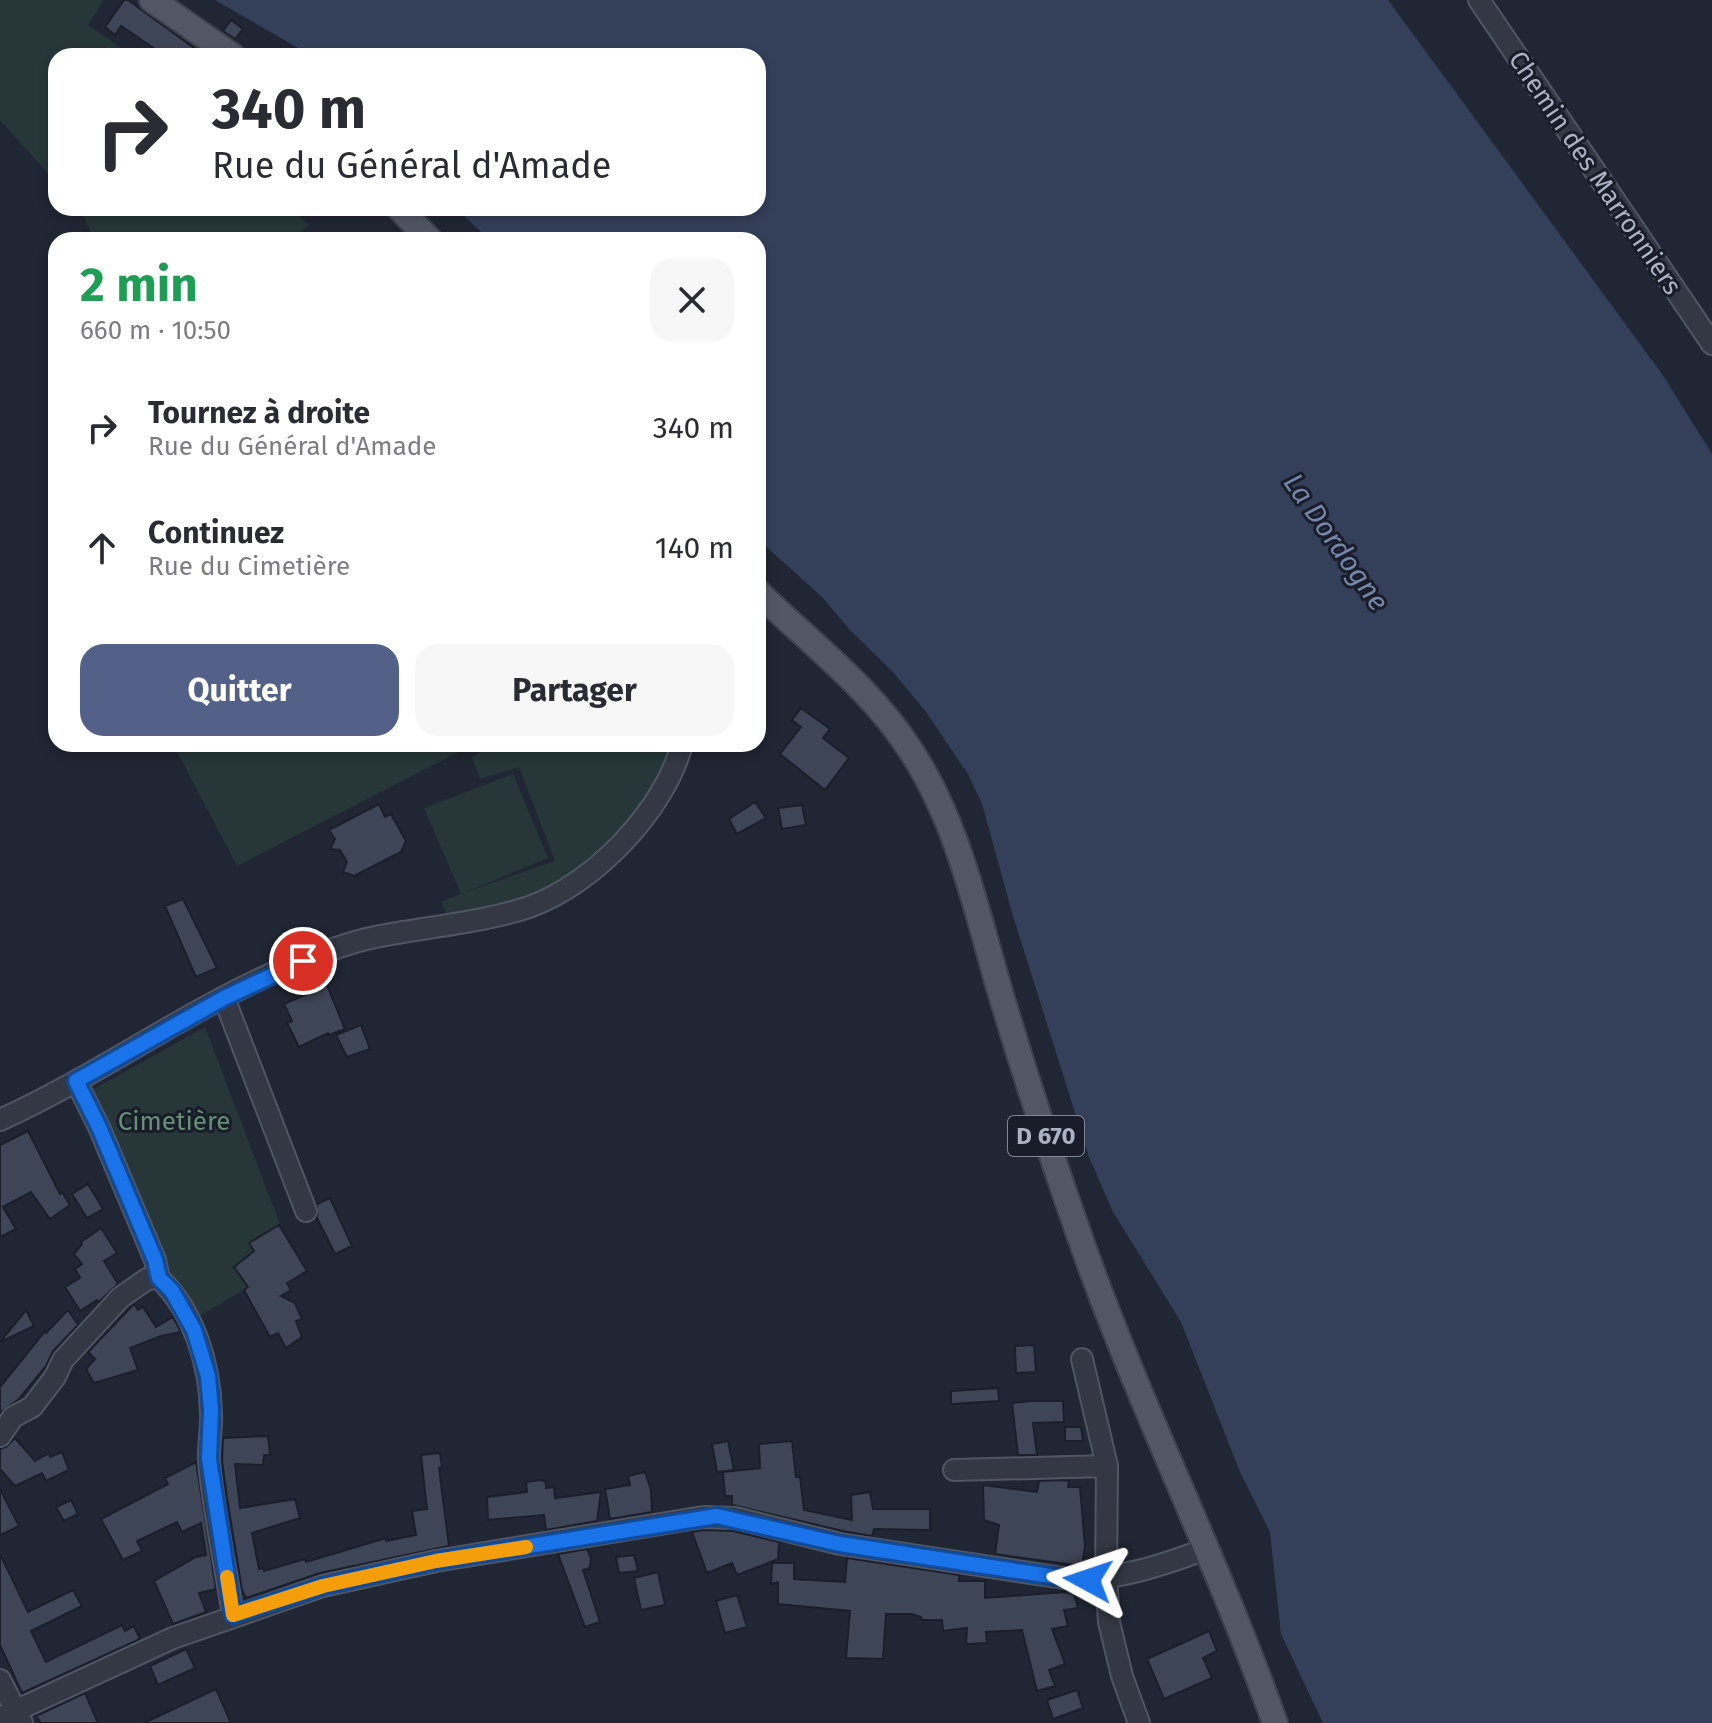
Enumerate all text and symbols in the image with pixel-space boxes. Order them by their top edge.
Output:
street label: Chemin des Marronniers [1502,45,1688,301]
text: 340 m [212,76,366,143]
icon: right [80,80,184,184]
text: Rue du Général d'Amade [212,144,611,188]
text: 2 min [80,256,198,314]
button: close [650,258,734,342]
text: 660 m · 10:50 [80,315,231,346]
text: Tournez à droite [148,395,370,431]
icon: right [80,406,124,450]
text: 340 m [653,410,734,446]
text: Rue du Général d'Amade [148,431,437,462]
water label: La Dordogne [1277,467,1395,617]
text: Continuez [148,515,284,551]
icon: ahead [80,526,124,570]
text: 140 m [655,530,734,566]
text: Rue du Cimetière [148,551,350,582]
button: Quitter [80,644,399,736]
button: Partager [415,644,734,736]
pin [269,927,337,995]
icon: arrive [281,939,325,983]
park label: Cimetière [118,1106,230,1137]
road number: D 670 [1008,1116,1084,1156]
position arrow [1046,1538,1130,1622]

